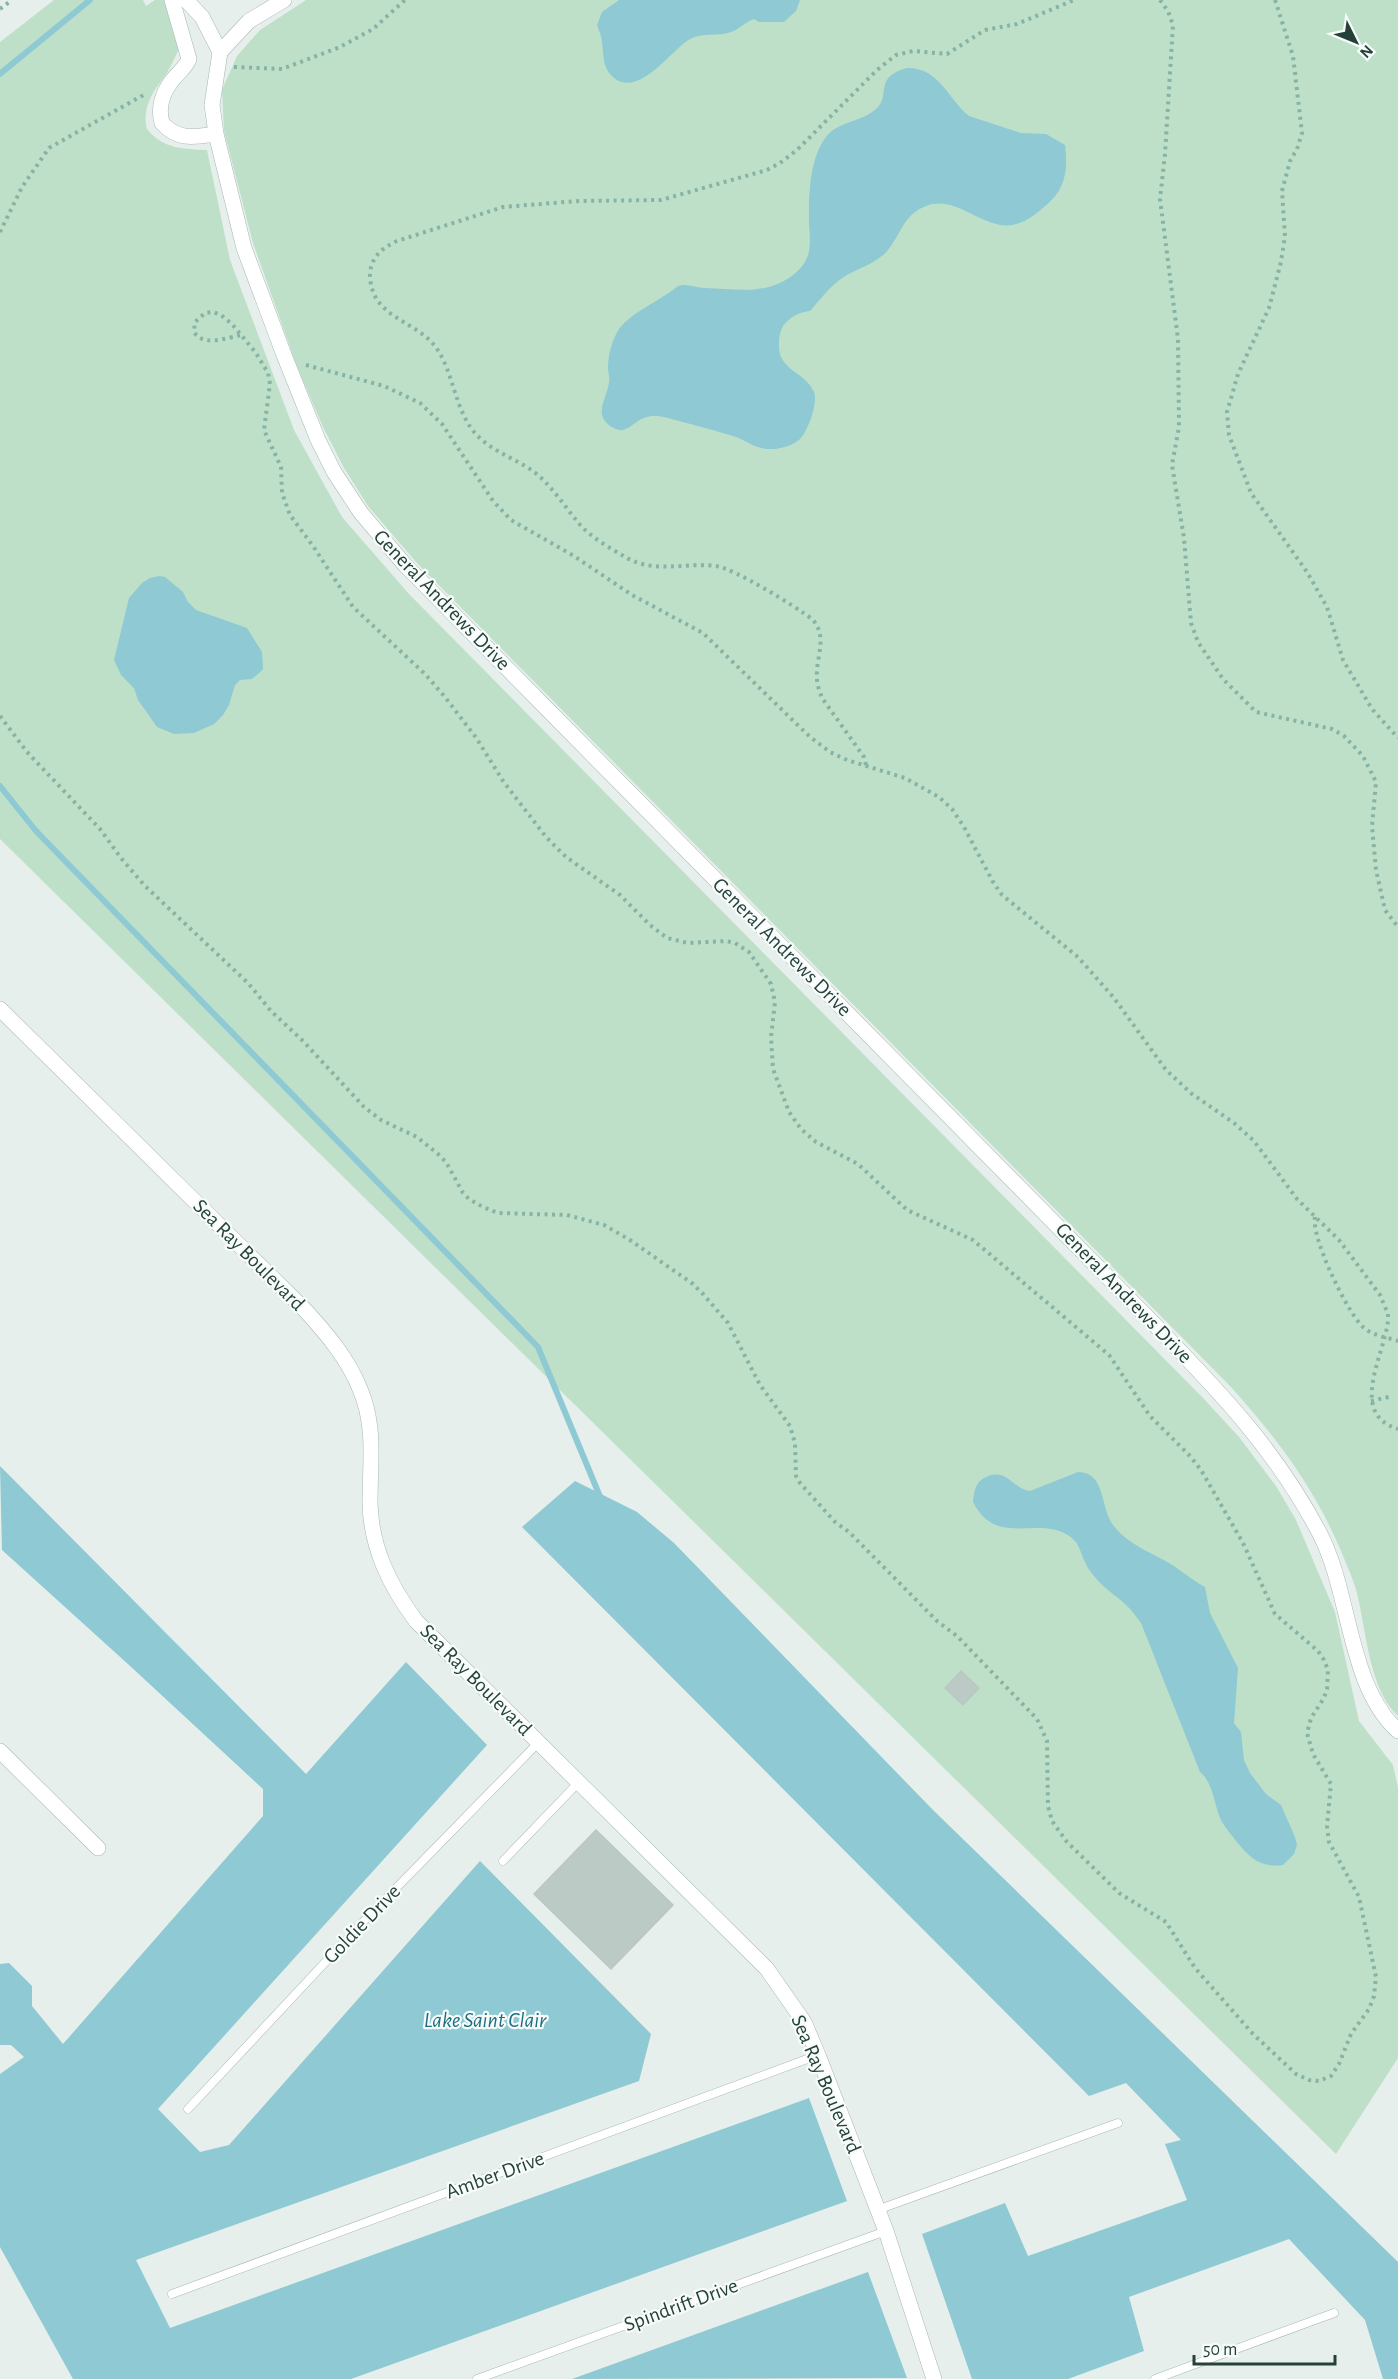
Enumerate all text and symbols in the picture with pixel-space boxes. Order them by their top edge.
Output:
north arrow [1326,12,1386,72]
text: N [1357,42,1376,61]
street label: General Andrews Drive [370,526,514,674]
street label: General Andrews Drive [709,874,855,1020]
street label: Sea Ray Boulevard [189,1195,309,1315]
street label: General Andrews Drive [1052,1219,1196,1367]
street label: Sea Ray Boulevard [416,1620,536,1740]
street label: Goldie Drive [320,1881,404,1967]
water label: Lake Saint Clair [424,2009,547,2031]
street label: Sea Ray Boulevard [787,2012,865,2156]
street label: Amber Drive [443,2147,547,2203]
street label: Spindrift Drive [621,2275,741,2335]
scale bar [1194,2328,1335,2366]
text: 50 m [1203,2341,1237,2359]

